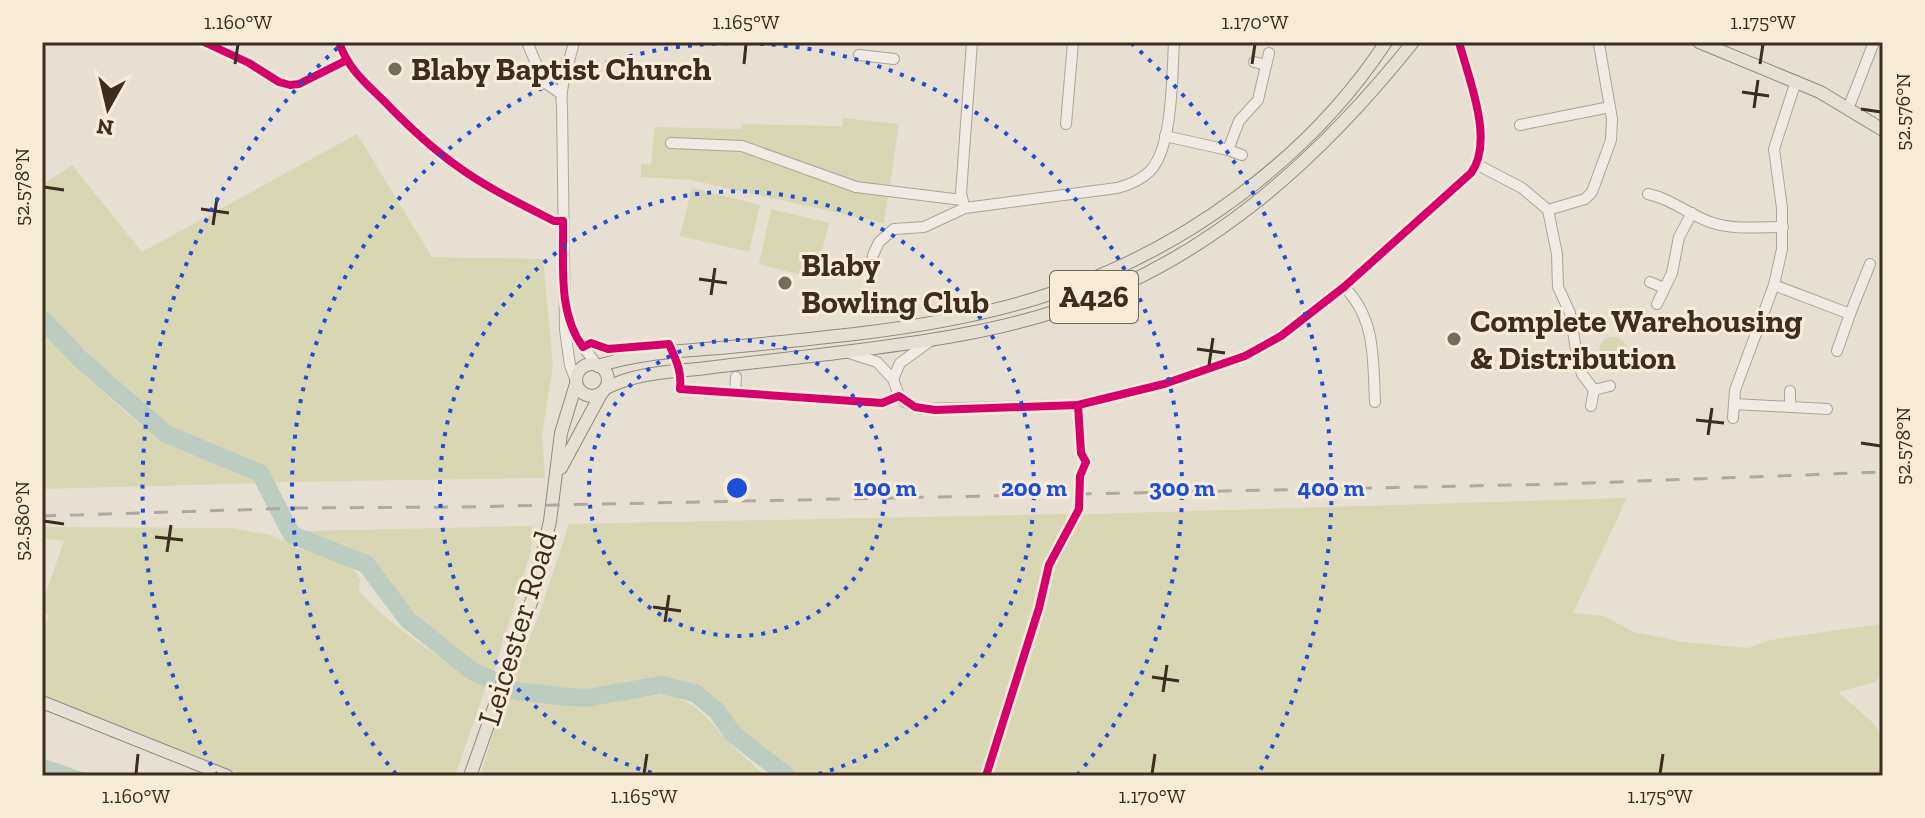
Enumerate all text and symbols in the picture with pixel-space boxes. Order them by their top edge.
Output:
text: 1.160°W [204,10,272,34]
text: 1.165°W [712,10,780,34]
text: 1.170°W [1222,10,1289,34]
text: 1.175°W [1730,10,1796,34]
place label: Blaby Baptist Church [411,50,712,88]
marker: Blaby Baptist Church [386,60,404,78]
north arrow [68,68,148,148]
text: 52.576°N [1891,73,1915,151]
text: N [95,113,115,142]
text: 52.578°N [10,148,34,226]
place label: Blaby Bowling Club [801,246,989,321]
road number: A426 [1050,271,1138,323]
marker: Blaby Bowling Club [776,274,794,292]
place label: Complete Warehousing & Distribution [1470,302,1802,377]
marker: Complete Warehousing & Distribution [1445,330,1463,348]
text: 52.578°N [1891,407,1915,485]
text: 100 m [854,473,916,502]
text: 200 m [1001,473,1067,502]
text: 300 m [1149,473,1215,502]
text: 400 m [1298,473,1364,502]
centre of rings [723,474,751,502]
text: 52.580°N [10,481,34,561]
street label: Leicester Road [469,526,565,730]
text: 1.160°W [102,784,170,808]
text: 1.165°W [610,784,678,808]
text: 1.170°W [1119,784,1186,808]
text: 1.175°W [1627,784,1693,808]

